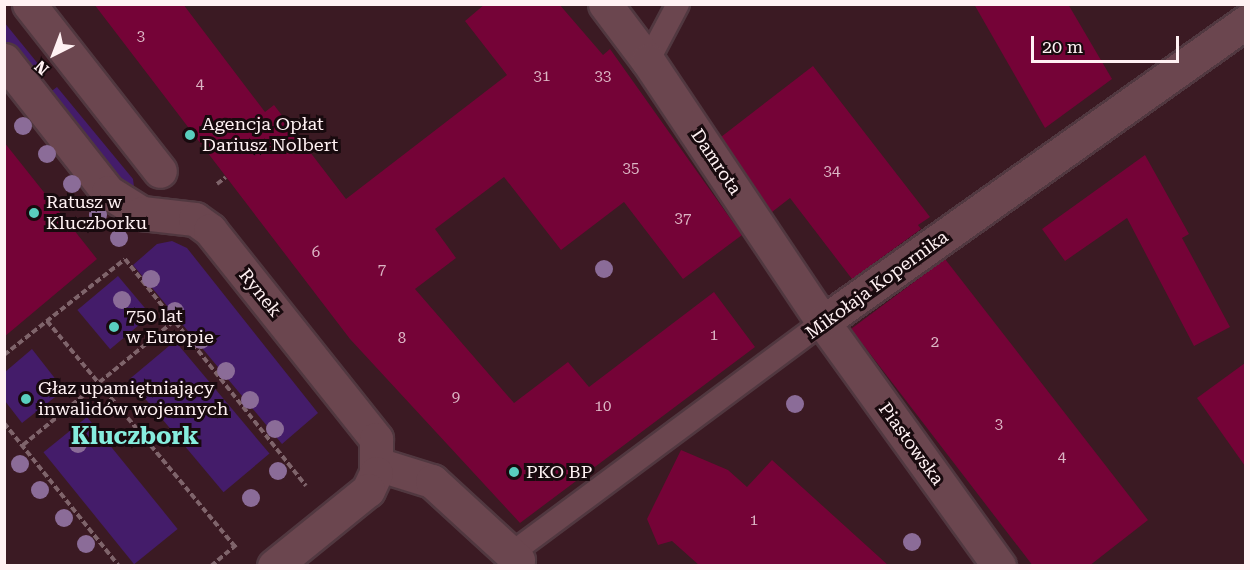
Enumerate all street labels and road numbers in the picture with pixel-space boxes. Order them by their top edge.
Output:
street label: Damrota [686,125,746,199]
street label: Mikołaja Kopernika [802,226,952,344]
street label: Rynek [234,265,286,321]
street label: Piastowska [874,399,948,489]

